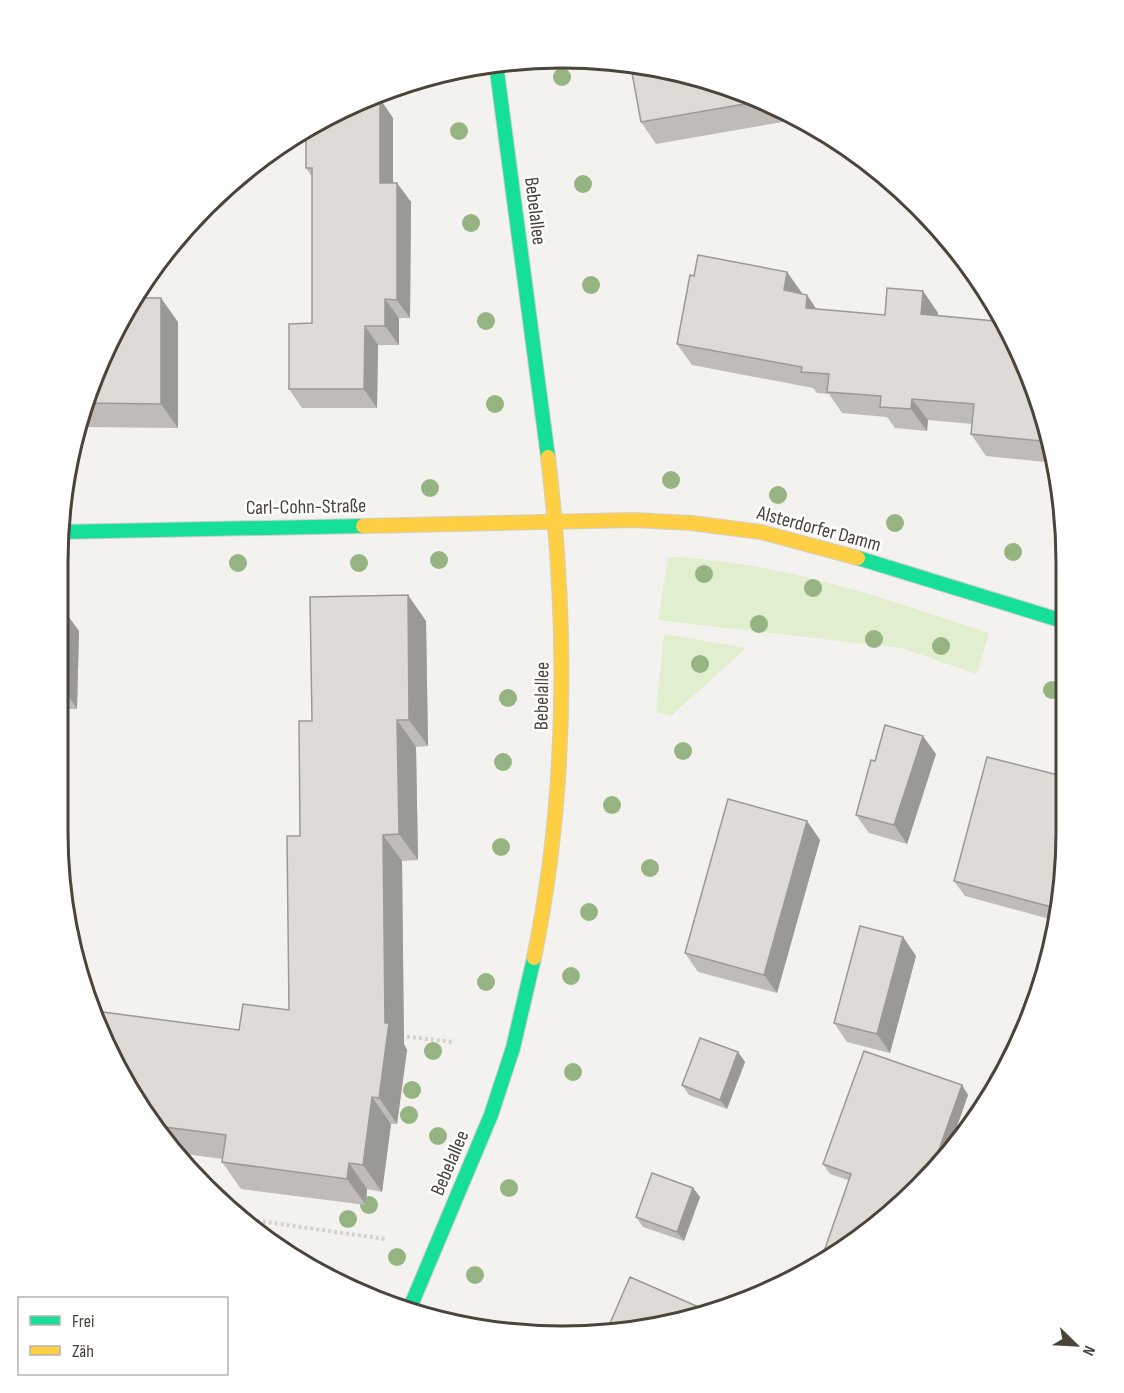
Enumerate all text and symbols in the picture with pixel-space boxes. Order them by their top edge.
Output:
street label: Bebelallee [519,176,551,246]
street label: Carl-Cohn-Straße [246,494,366,520]
street label: Alsterdorfer Damm [754,501,884,557]
street label: Bebelallee [529,662,555,730]
street label: Bebelallee [426,1127,474,1199]
legend [18,1297,228,1375]
text: Frei [72,1311,94,1332]
north arrow [1046,1315,1106,1375]
text: Zäh [72,1341,94,1362]
text: N [1078,1343,1099,1358]

